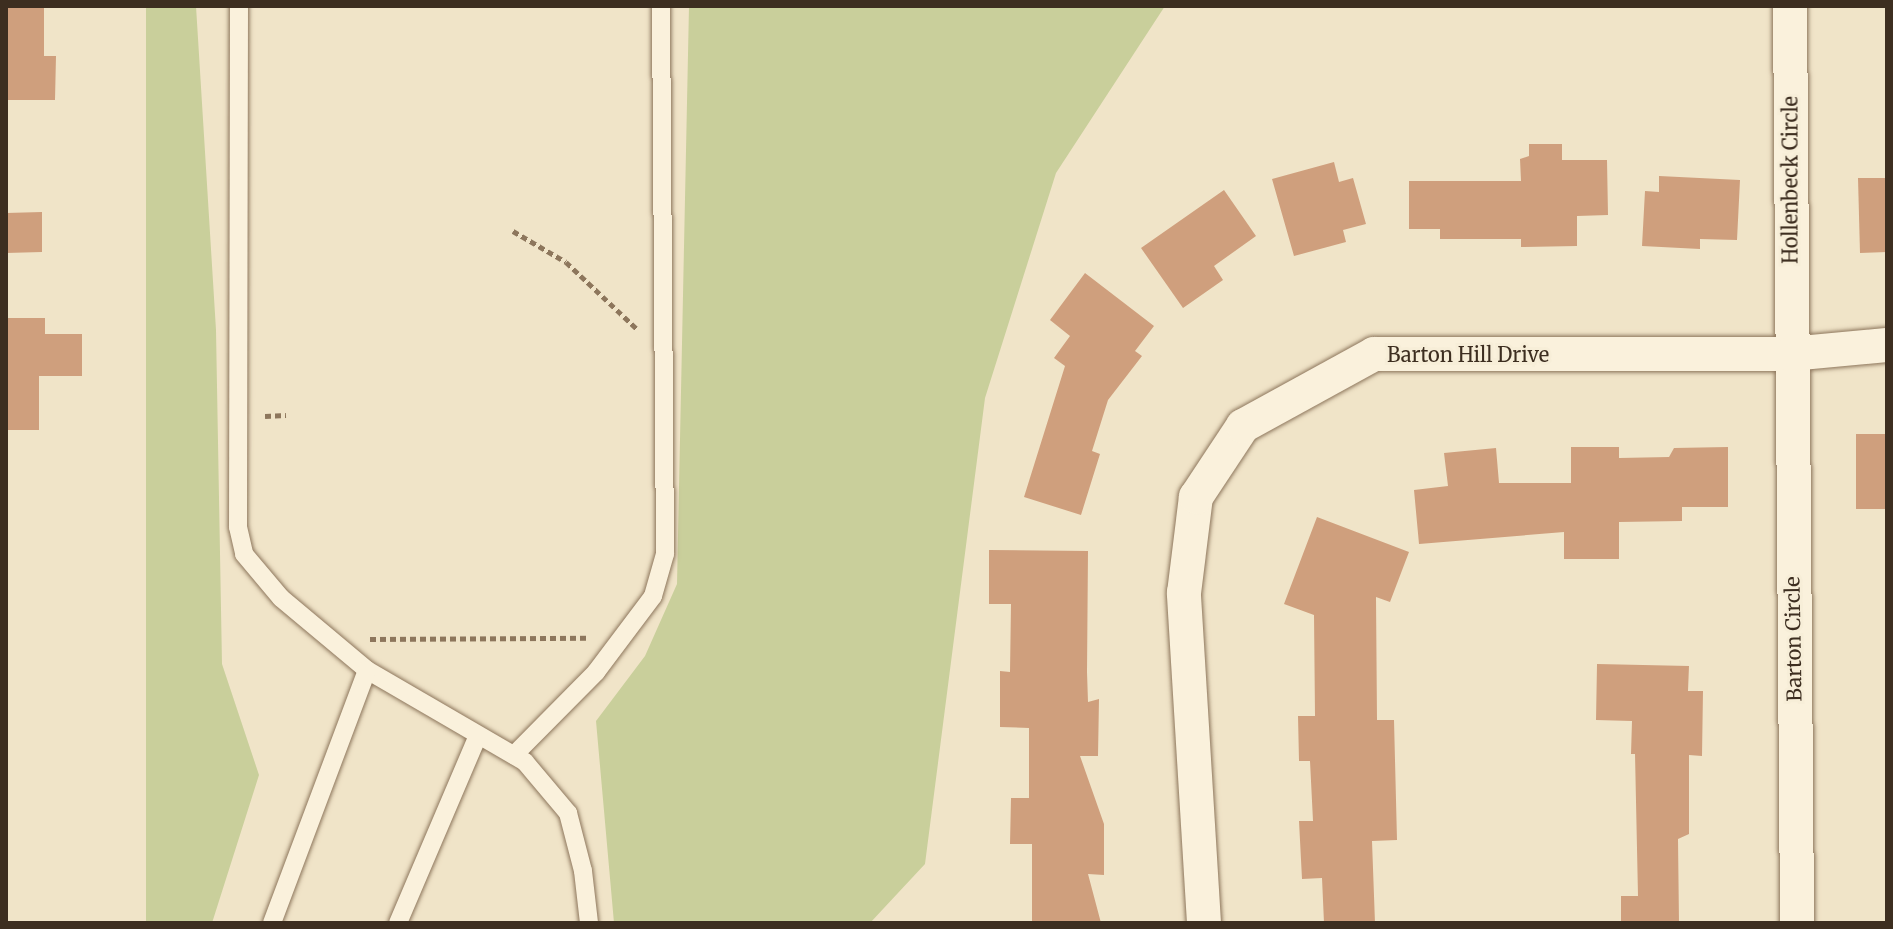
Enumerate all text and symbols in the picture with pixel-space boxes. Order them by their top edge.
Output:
street label: Hollenbeck Circle [1778,96,1802,264]
street label: Barton Hill Drive [1387,342,1549,366]
street label: Barton Circle [1780,576,1806,702]

